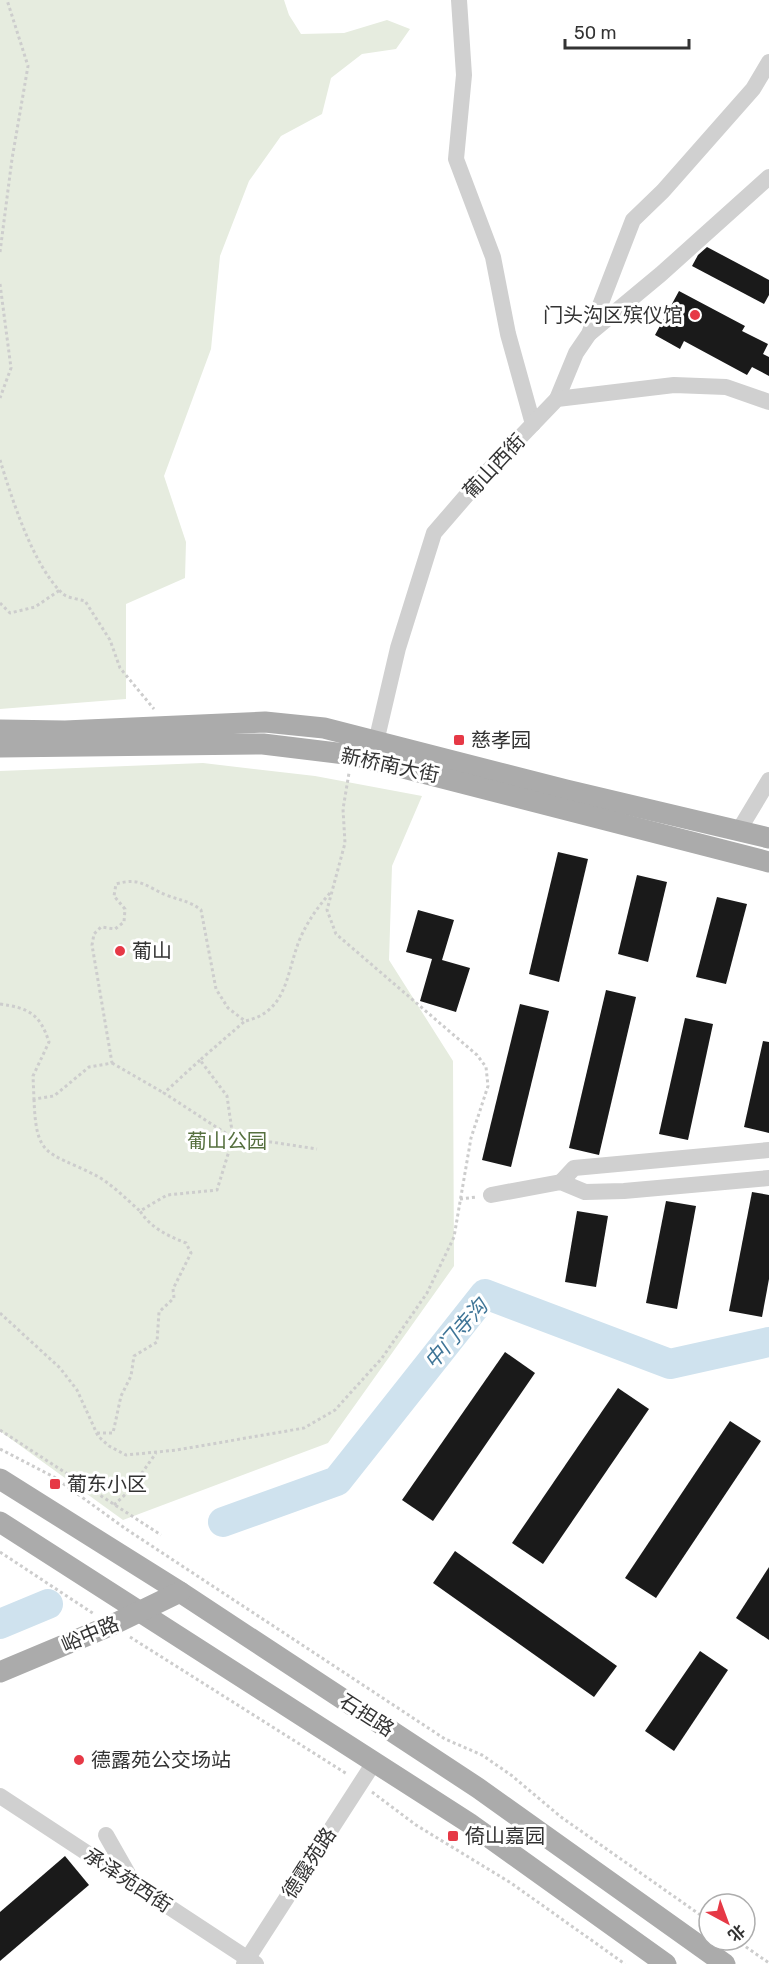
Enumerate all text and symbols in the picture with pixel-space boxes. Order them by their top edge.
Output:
scale bar [565,12,690,50]
text: 50 m [574,22,617,44]
place label: 门头沟区殡仪馆 [543,303,683,327]
marker: 门头沟区殡仪馆 [688,308,702,322]
street label: 葡山西街 [458,429,530,503]
place label: 慈孝园 [471,728,531,752]
marker: 慈孝园 [452,733,466,747]
street label: 新桥南大街 [339,743,441,787]
place label: 葡山 [132,939,172,963]
marker: 葡山 [113,944,127,958]
park label: 葡山公园 [187,1129,267,1153]
water label: 中门寺沟 [419,1292,494,1374]
place label: 葡东小区 [67,1472,147,1496]
marker: 葡东小区 [48,1477,62,1491]
street label: 峪中路 [58,1611,122,1657]
street label: 石担路 [335,1689,399,1741]
place label: 德露苑公交场站 [91,1748,231,1772]
marker: 德露苑公交场站 [72,1753,86,1767]
street label: 德露苑路 [277,1823,341,1903]
place label: 倚山嘉园 [465,1824,545,1848]
marker: 倚山嘉园 [446,1829,460,1843]
street label: 承泽苑西街 [80,1843,176,1917]
north arrow [697,1892,757,1952]
text: 北 [724,1921,749,1945]

